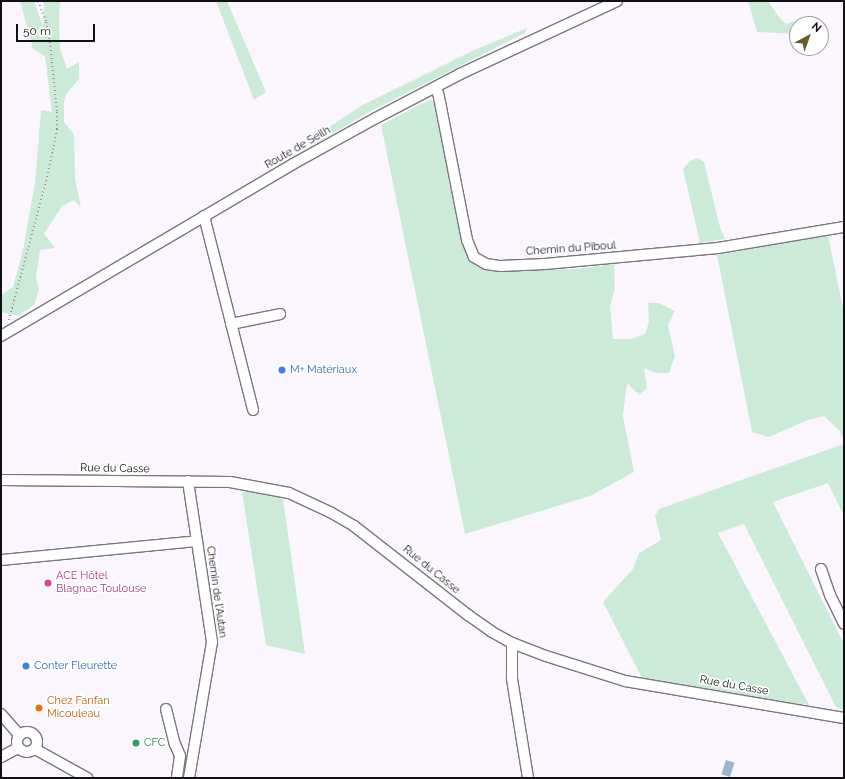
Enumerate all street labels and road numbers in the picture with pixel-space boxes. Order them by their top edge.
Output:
street label: Route de Seilh [263,124,333,172]
street label: Chemin du Piboul [525,239,617,259]
street label: Rue du Casse [80,462,150,476]
street label: Rue du Casse [400,543,462,597]
street label: Chemin de l'Autan [203,545,229,639]
street label: Rue du Casse [699,673,769,699]

